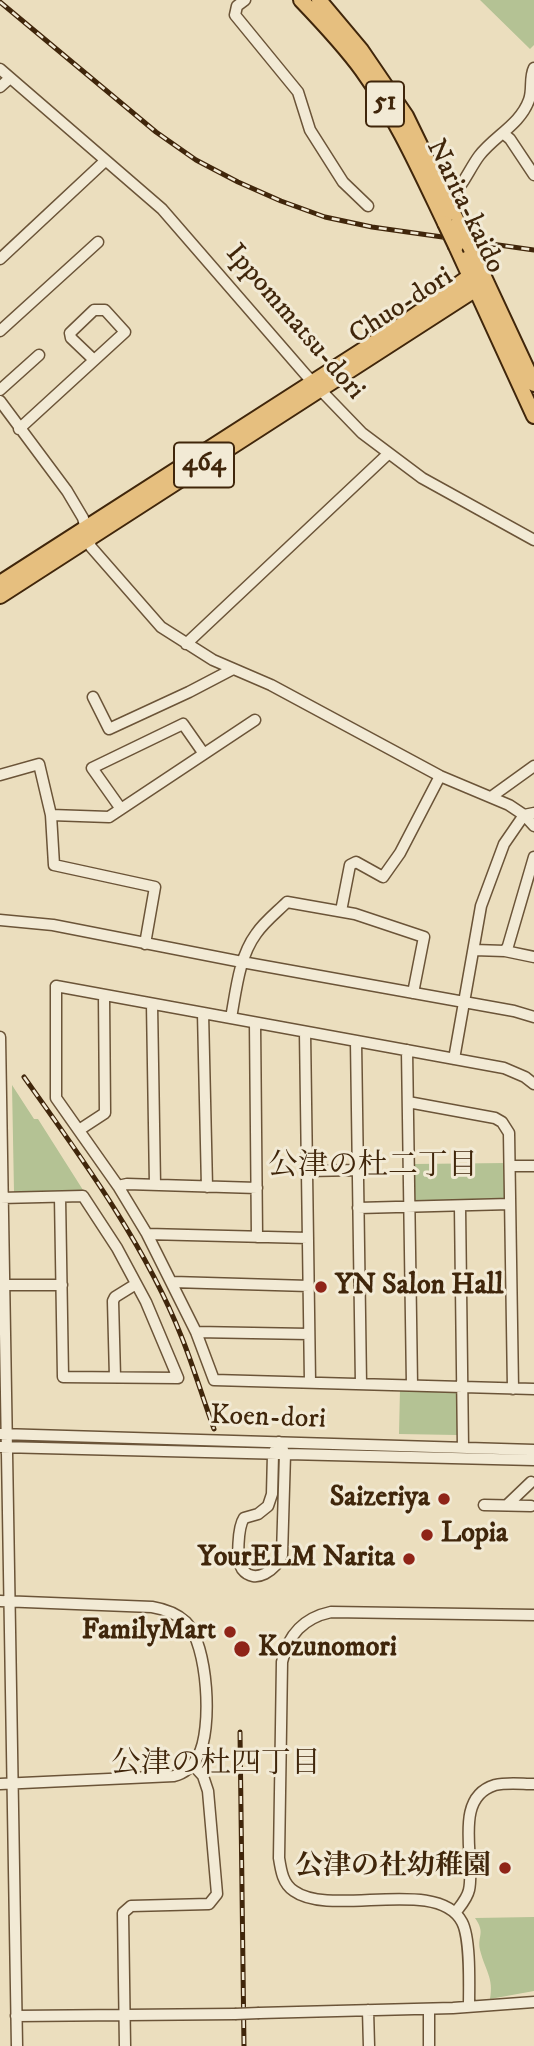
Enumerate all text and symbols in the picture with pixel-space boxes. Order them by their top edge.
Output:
road number: 51 [366,82,404,127]
street label: Narita-kaido [417,135,511,279]
street label: Ippommatsu-dori [217,238,371,408]
street label: Chuo-dori [344,261,460,353]
road number: 464 [174,442,234,488]
district label: 公津の杜二丁目 [268,1150,478,1186]
place label: YN Salon Hall [335,1270,503,1304]
marker: YN Salon Hall [313,1279,329,1295]
street label: Koen-dori [210,1400,326,1438]
place label: Saizeriya [330,1482,430,1516]
marker: Saizeriya [436,1491,452,1507]
place label: Lopia [441,1518,508,1552]
marker: Lopia [419,1527,435,1543]
place label: YourELM Narita [198,1542,395,1576]
marker: YourELM Narita [401,1551,417,1567]
place label: FamilyMart [82,1615,216,1649]
marker: FamilyMart [222,1624,238,1640]
place label: Kozunomori [258,1632,397,1666]
marker: Kozunomori [232,1639,252,1659]
district label: 公津の杜四丁目 [111,1748,321,1784]
place label: 公津の社幼稚園 [295,1851,491,1885]
marker: 公津の社幼稚園 [497,1860,513,1876]

